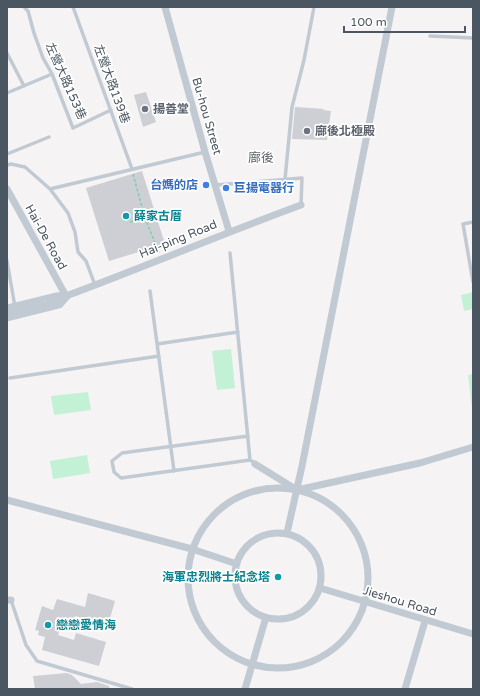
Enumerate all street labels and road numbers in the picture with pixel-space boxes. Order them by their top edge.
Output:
street label: 左營大路153巷 [43,40,89,122]
street label: 左營大路139巷 [91,43,133,125]
street label: Bu-hou Street [189,76,225,157]
street label: Hai-De Road [22,202,70,272]
street label: Hai-ping Road [137,217,219,261]
street label: Jieshou Road [361,583,439,619]

